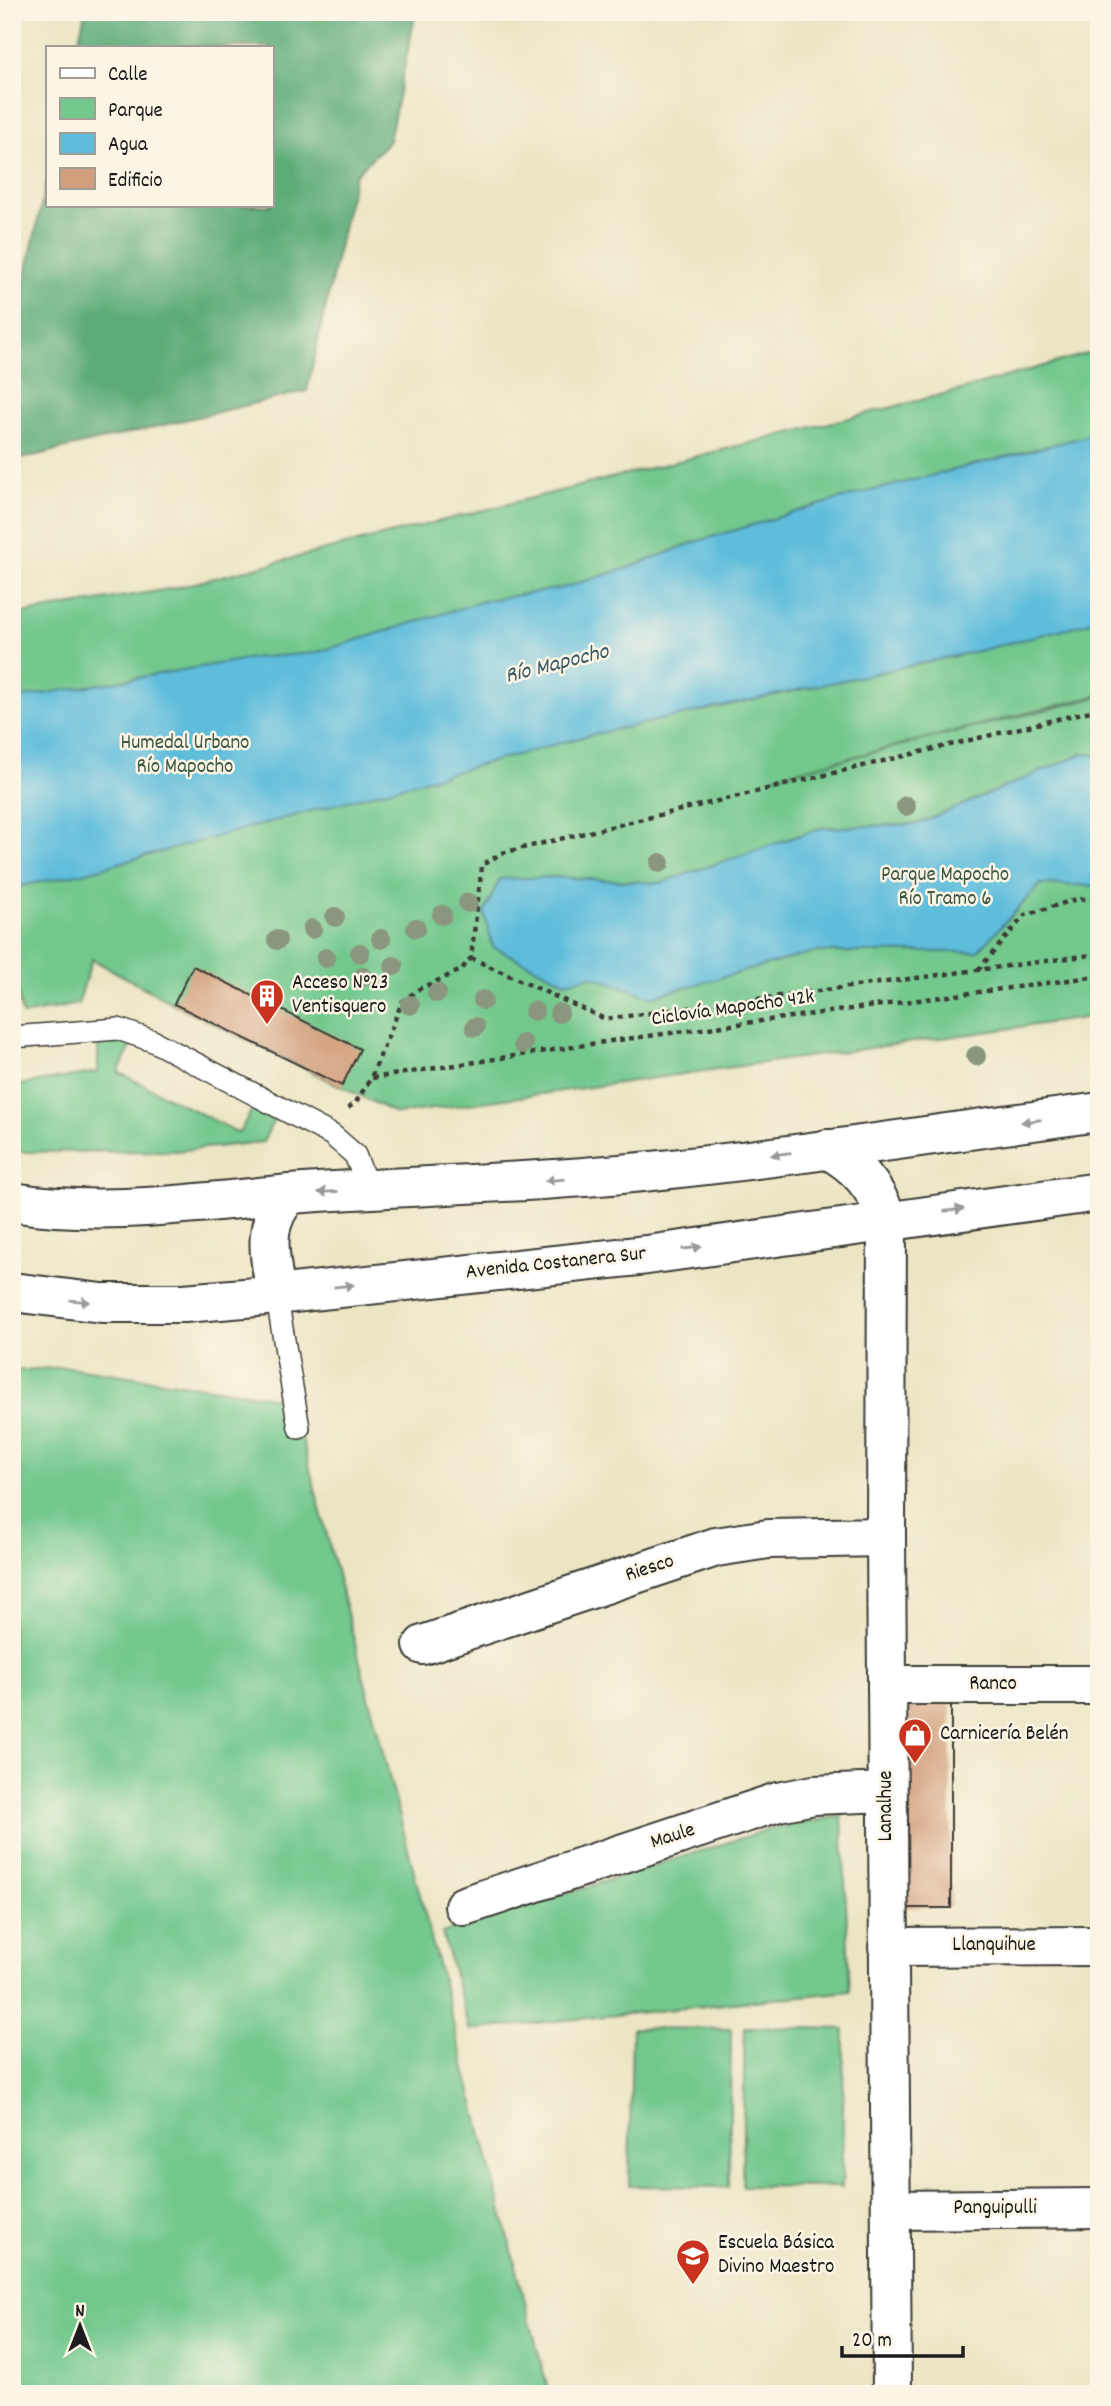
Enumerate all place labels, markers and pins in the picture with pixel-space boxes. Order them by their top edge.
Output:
place label: Acceso N°23 Ventisquero [292,969,388,1023]
building icon: Acceso N°23 Ventisquero [248,977,286,1026]
shop icon: Carnicería Belén [896,1716,934,1765]
place label: Carnicería Belén [940,1720,1069,1750]
place label: Escuela Básica Divino Maestro [718,2229,835,2283]
school or university icon: Escuela Básica Divino Maestro [674,2237,712,2286]

